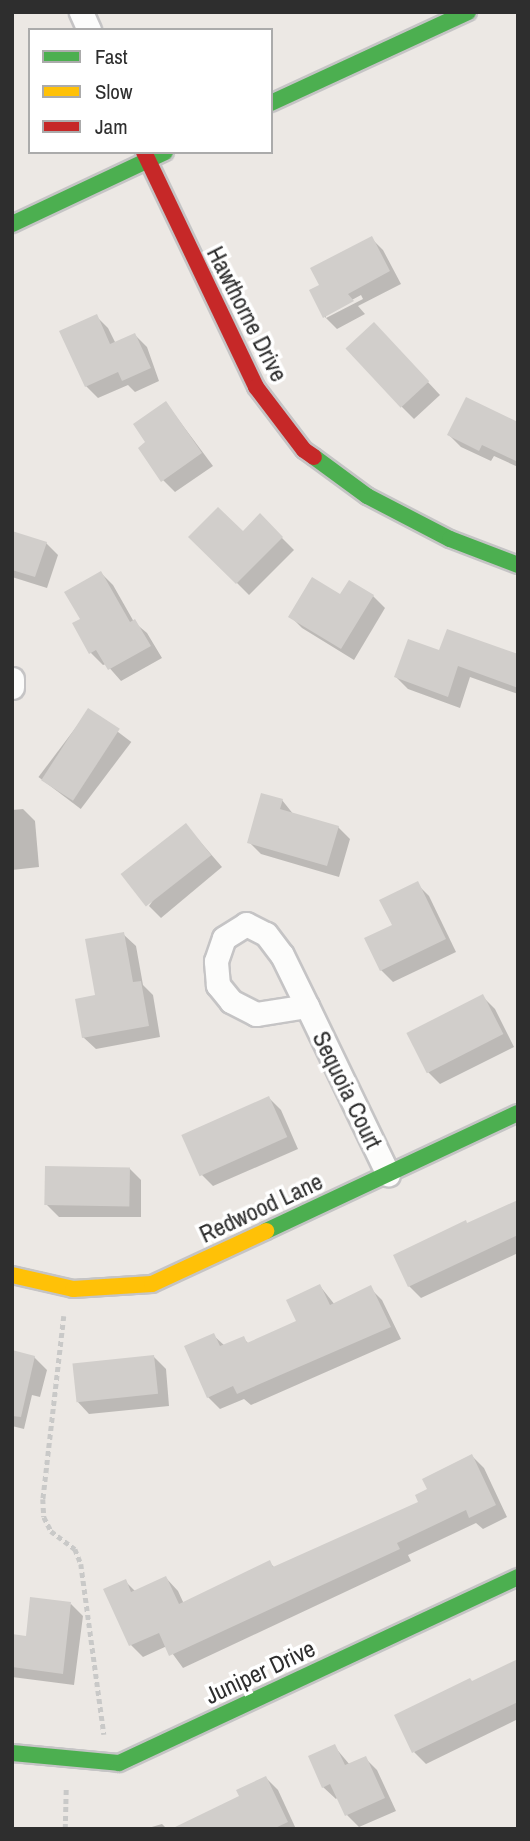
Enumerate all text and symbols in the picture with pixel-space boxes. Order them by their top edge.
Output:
legend [28,28,273,154]
text: Fast [95,42,128,71]
text: Slow [95,77,132,106]
text: Jam [95,112,128,141]
street label: Hawthorne Drive [201,242,293,386]
street label: Sequoia Court [306,1027,388,1153]
street label: Redwood Lane [195,1167,327,1249]
street label: Juniper Drive [200,1634,320,1710]

